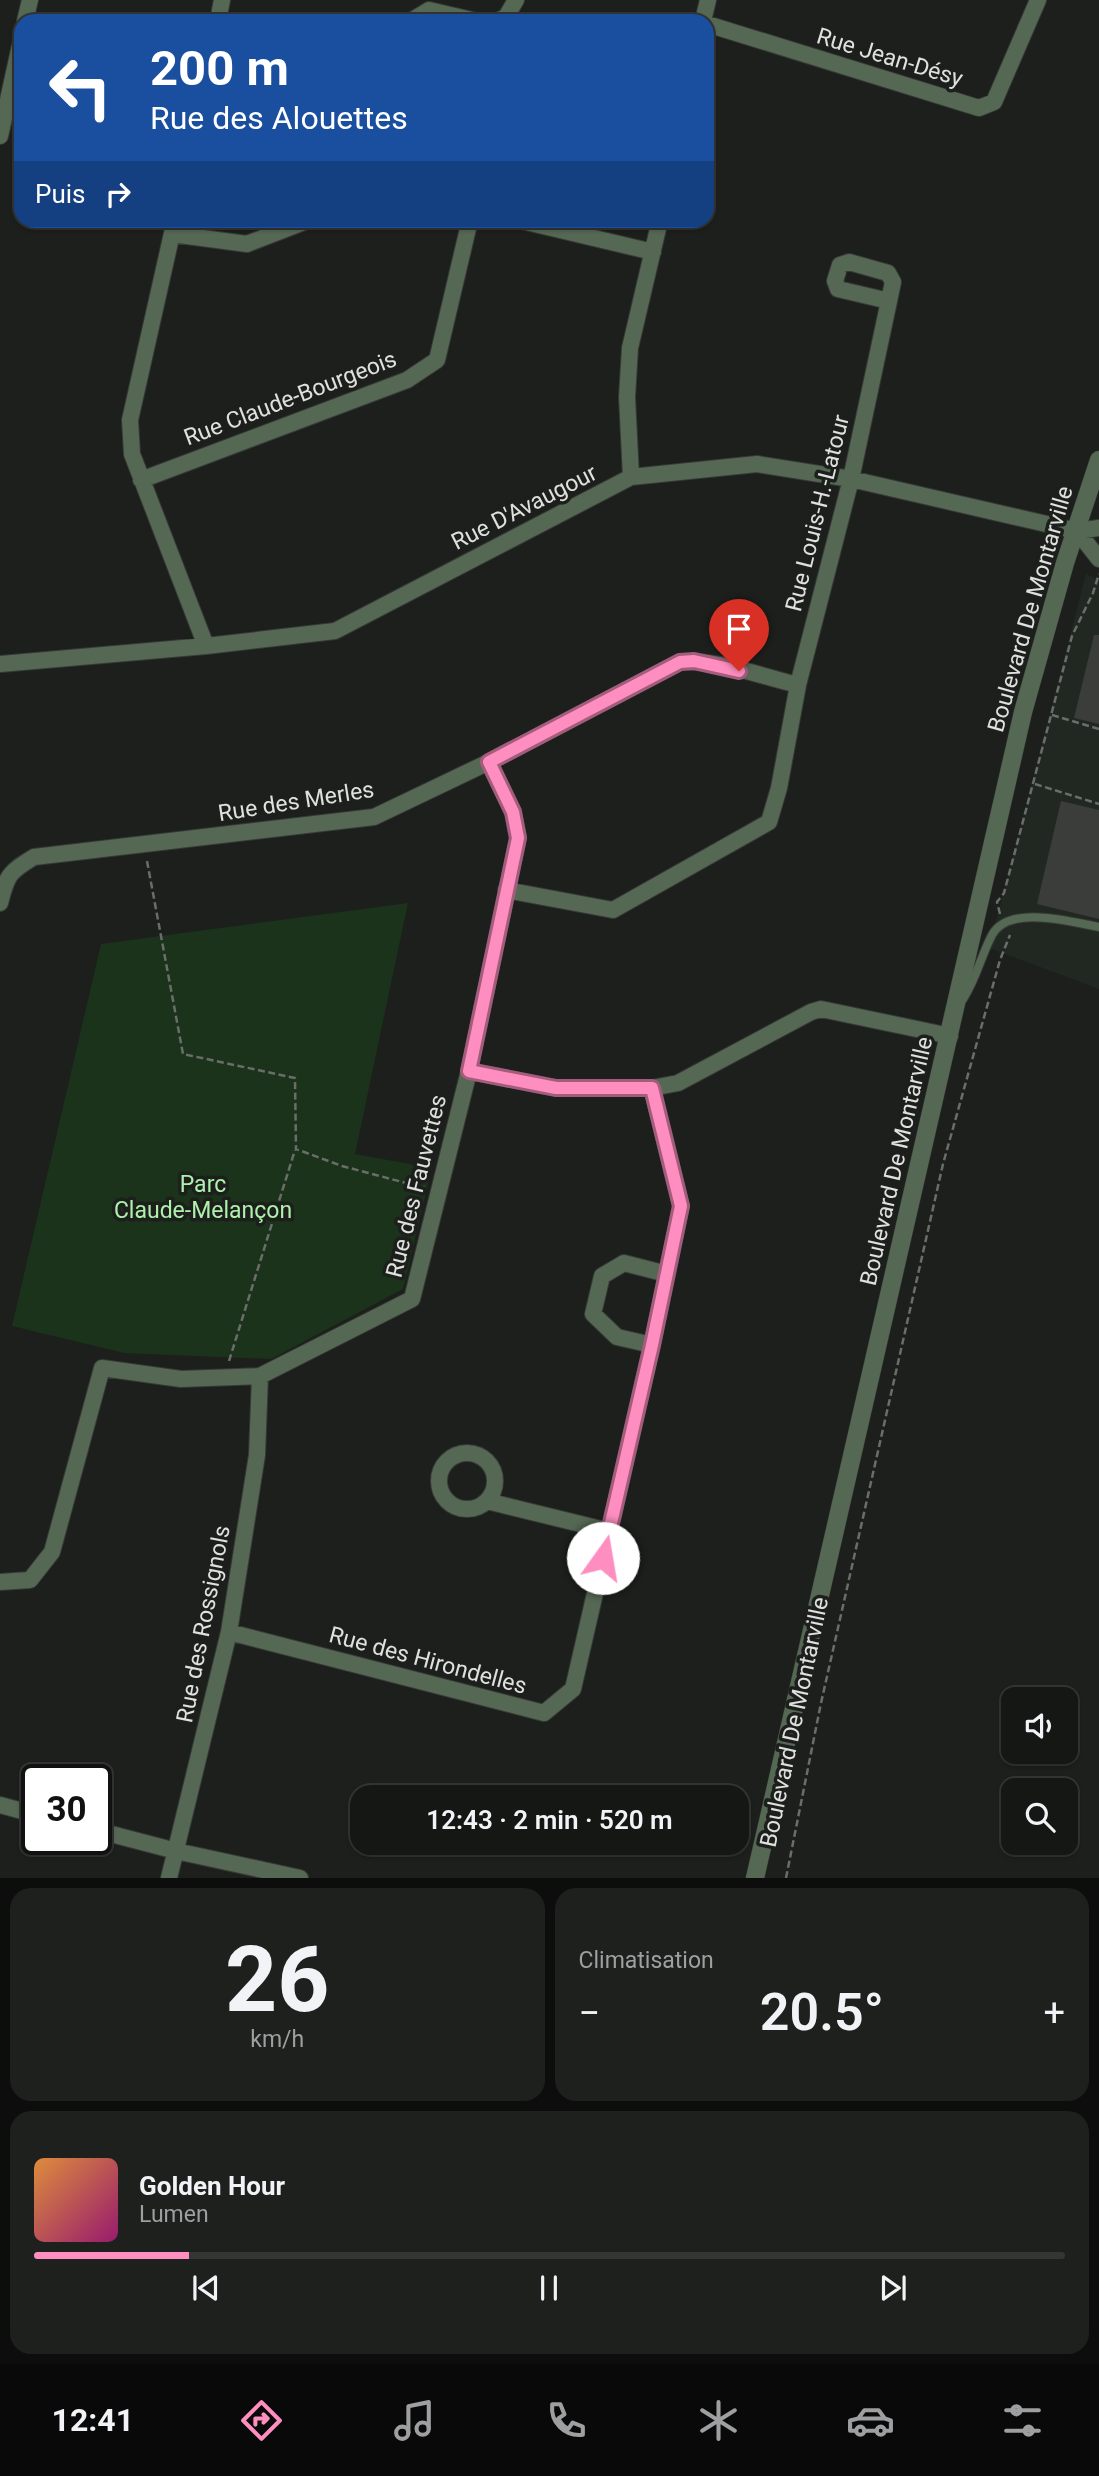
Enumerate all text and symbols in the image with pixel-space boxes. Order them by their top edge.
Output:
street label: Rue Jean-Désy [814,22,966,93]
text: 200 m [150,40,289,97]
icon: left [35,42,126,133]
text: Rue des Alouettes [150,99,408,137]
icon: right [99,175,137,213]
text: Puis [35,179,85,209]
street label: Rue Claude-Bourgeois [180,345,400,451]
street label: Rue Louis-H.-Latour [780,412,855,614]
street label: Rue D'Avaugour [447,459,602,556]
street label: Boulevard De Montarville [982,483,1079,735]
pin [709,599,769,671]
icon: arrive [720,610,758,648]
street label: Rue des Merles [216,776,376,827]
street label: Boulevard De Montarville [855,1034,938,1288]
street label: Rue des Fauvettes [381,1092,452,1280]
park label: Parc Claude-Melançon [114,1171,292,1224]
position arrow [566,1521,640,1595]
street label: Rue des Rossignols [171,1523,236,1725]
street label: Boulevard De Montarville [755,1595,834,1849]
street label: Rue des Hirondelles [326,1621,530,1700]
map controls [1001,1687,1078,1855]
button: sound [1001,1687,1078,1764]
speed limit sign: 30 [21,1764,112,1855]
button: search [1001,1778,1078,1855]
text: 12:43 · 2 min · 520 m [426,1805,673,1835]
text: 26 [225,1927,329,2033]
text: Climatisation [579,1947,714,1974]
text: 20.5° [760,1982,884,2043]
text: − [579,1991,600,2035]
text: + [1043,1991,1065,2035]
text: km/h [250,2026,304,2053]
text: Golden Hour [139,2171,285,2201]
text: Lumen [139,2201,209,2228]
icon: previous [187,2269,225,2307]
icon: pause [530,2269,568,2307]
icon: next [874,2269,912,2307]
icon: directions [237,2396,286,2445]
icon: music [390,2396,439,2445]
icon: phone [542,2396,591,2445]
icon: climate [694,2396,743,2445]
icon: car [846,2396,895,2445]
icon: filters [998,2396,1047,2445]
text: 12:41 [52,2401,134,2439]

